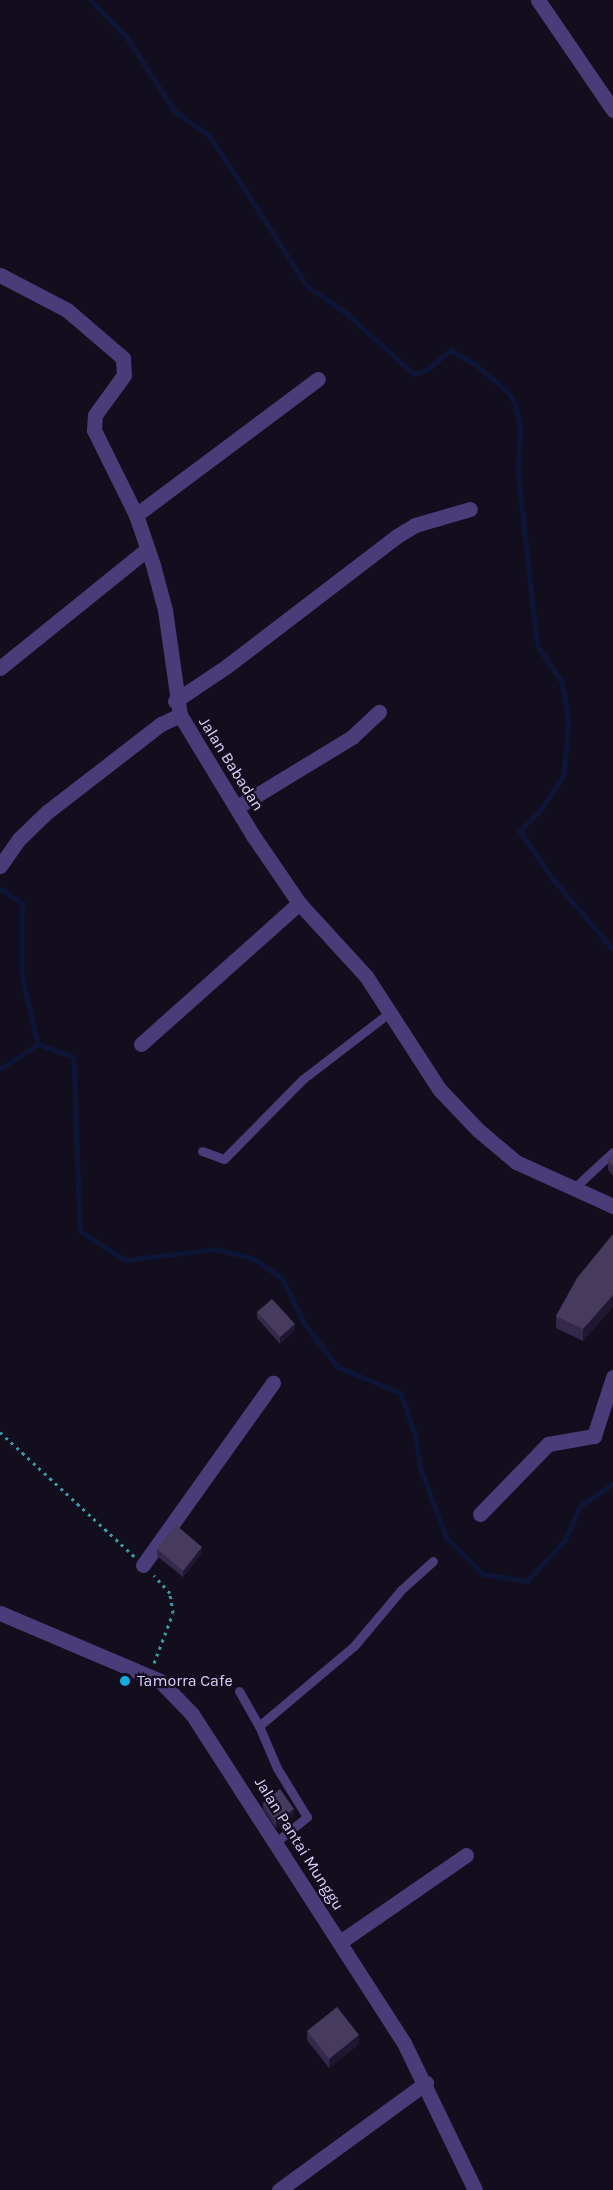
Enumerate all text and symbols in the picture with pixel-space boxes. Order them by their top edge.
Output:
street label: Jalan Babadan [195,714,267,814]
place label: Tamorra Cafe [137,1671,233,1691]
marker: Tamorra Cafe [118,1674,132,1688]
street label: Jalan Pantai Munggu [250,1774,348,1914]

